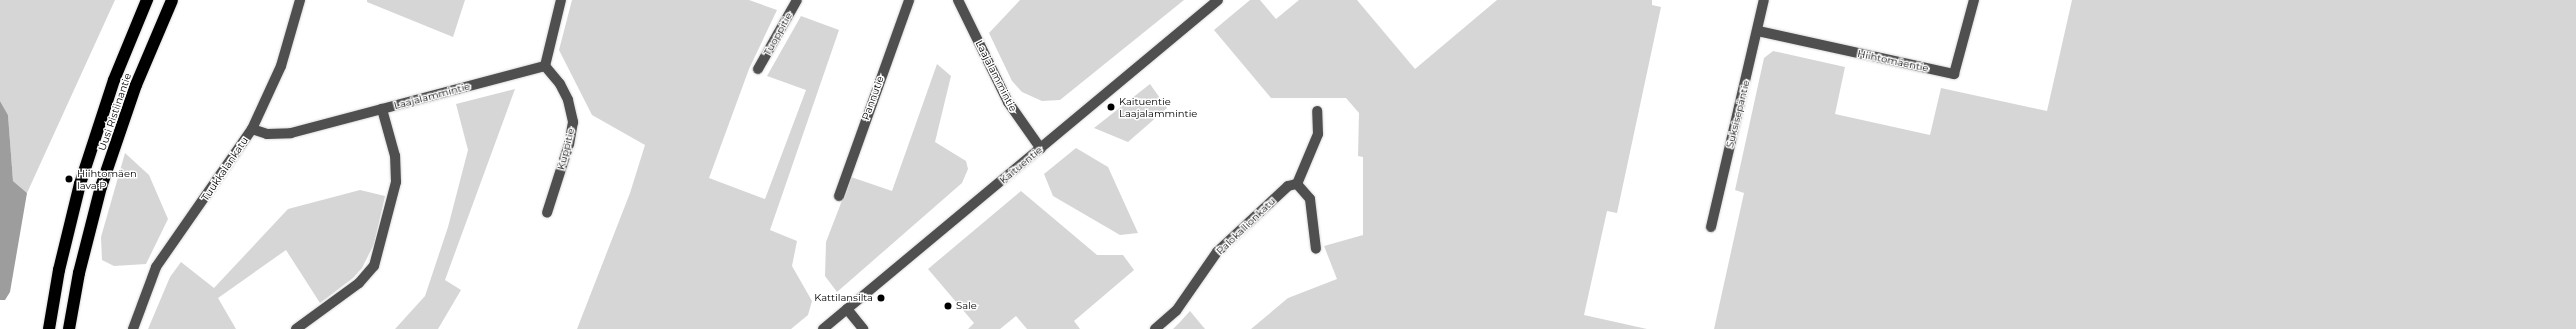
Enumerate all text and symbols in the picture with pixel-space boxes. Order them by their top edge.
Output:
street label: Tuoppitie [761,10,795,58]
street label: Laajalammintie [973,38,1019,114]
street label: Hiihtomäentie [1856,48,1930,74]
street label: Uusi Ristiinantie [96,72,134,152]
street label: Pannutie [860,74,886,122]
street label: Suksisepäntie [1724,79,1752,149]
street label: Laajalammintie [393,80,471,112]
place label: Kaituentie Laajalammintie [1119,95,1197,118]
marker: Kaituentie Laajalammintie [1106,102,1116,112]
street label: Kuppitie [555,127,577,171]
street label: Tuukkalankatu [199,135,251,203]
street label: Kaituentie [997,144,1045,186]
place label: Hiihtomäen lava P [77,167,137,190]
marker: Hiihtomäen lava P [64,174,74,184]
street label: Palokallionkatu [1214,195,1278,257]
place label: Kattilansilta [814,292,873,304]
marker: Kattilansilta [876,293,886,303]
place label: Sale [956,300,977,312]
marker: Sale [943,301,953,311]

